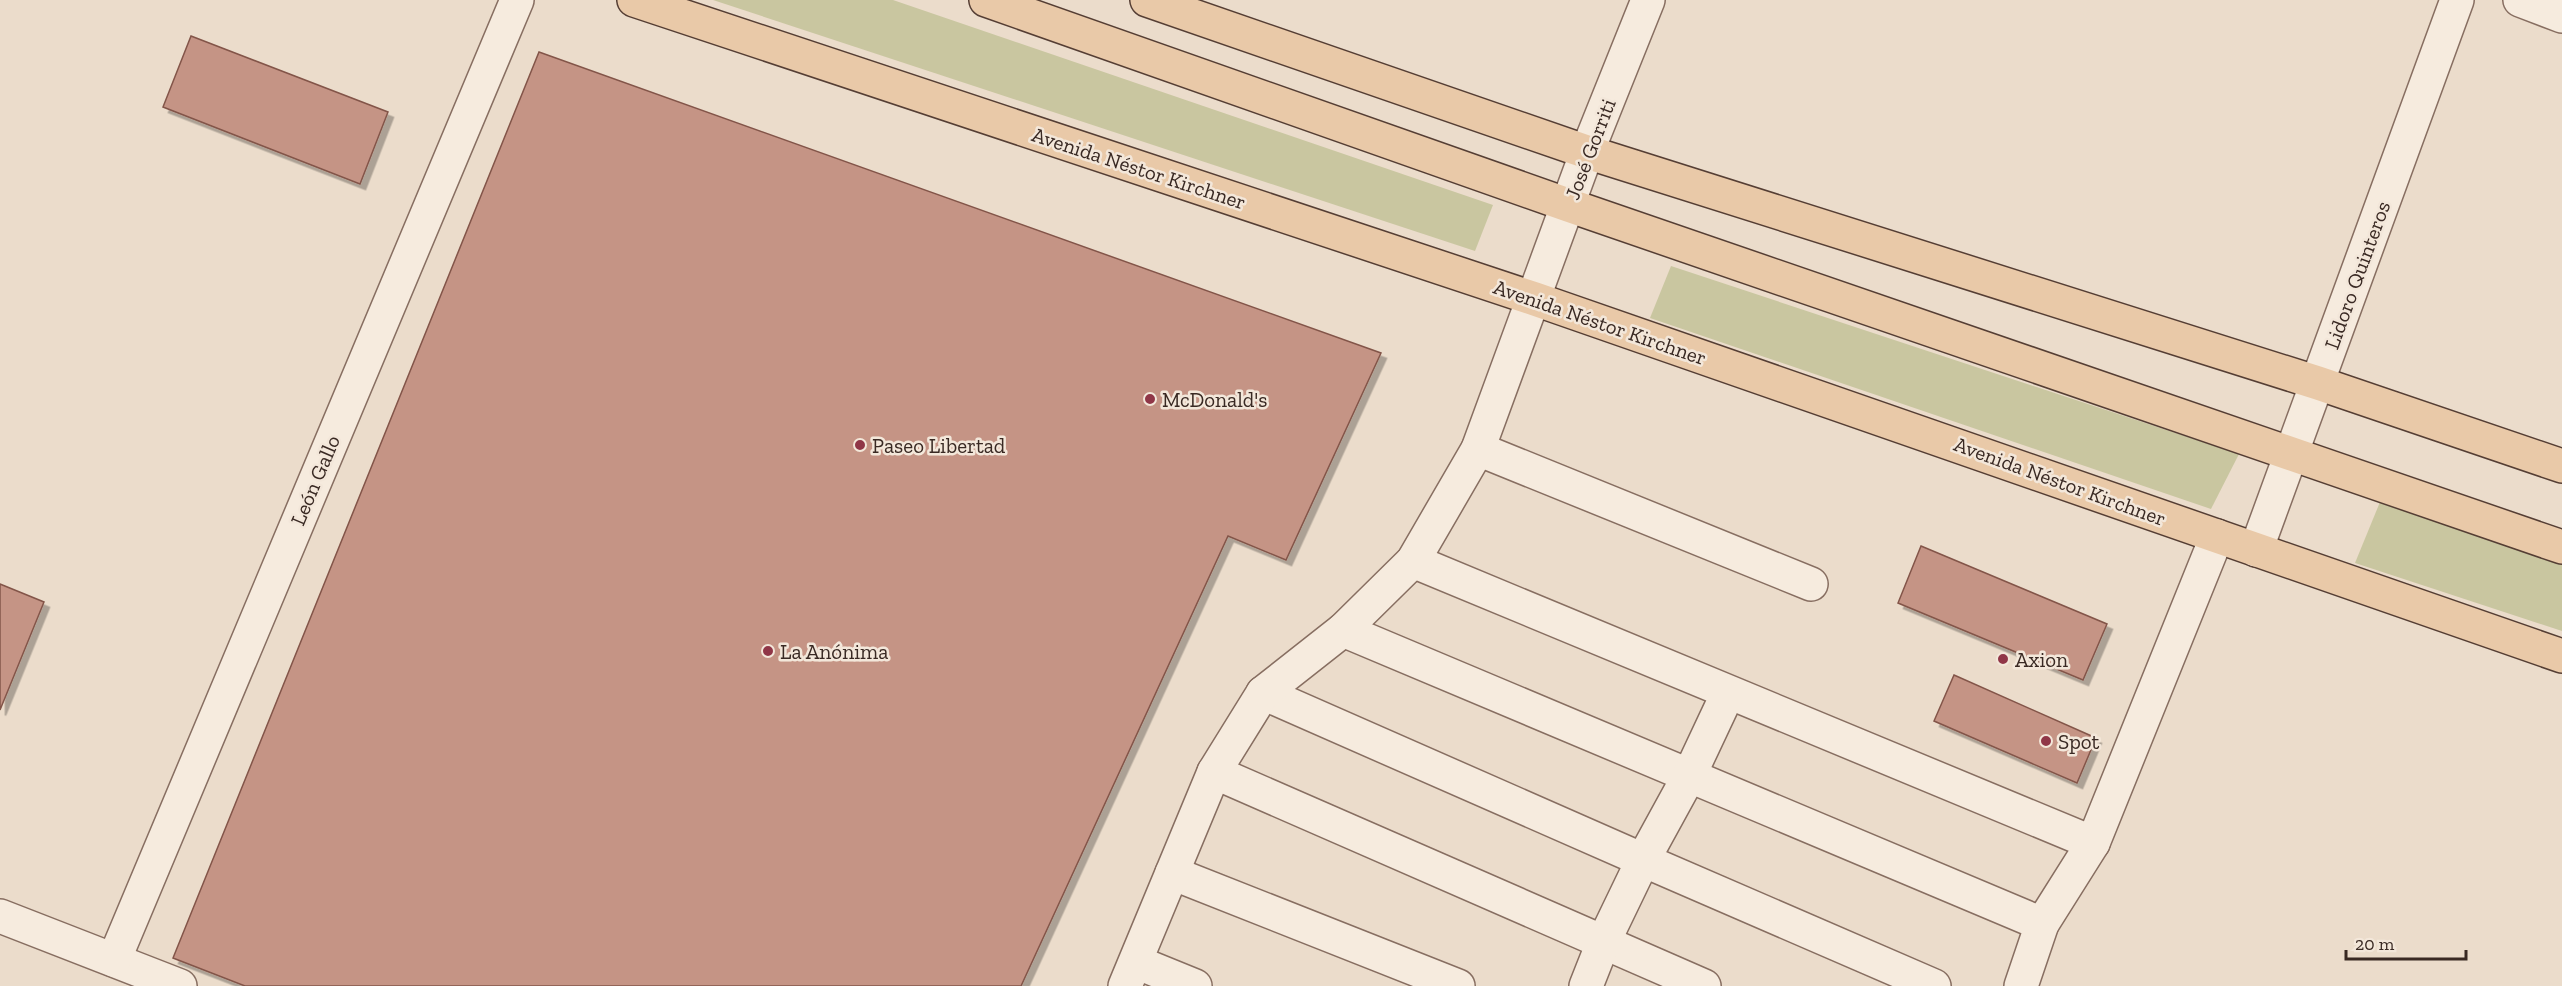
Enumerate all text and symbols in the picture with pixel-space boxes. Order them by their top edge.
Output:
street label: José Gorriti [1559,95,1621,203]
street label: Avenida Néstor Kirchner [1029,122,1249,214]
street label: Lidoro Quinteros [2319,198,2395,352]
street label: Avenida Néstor Kirchner [1490,274,1710,370]
place label: McDonald's [1162,387,1267,412]
marker: McDonald's [1143,392,1157,406]
street label: León Gallo [285,431,345,529]
street label: Avenida Néstor Kirchner [1951,431,2169,531]
place label: Paseo Libertad [872,433,1006,458]
marker: Paseo Libertad [853,438,867,452]
place label: La Anónima [780,639,888,664]
marker: La Anónima [761,644,775,658]
place label: Axion [2015,647,2068,672]
marker: Axion [1996,652,2010,666]
place label: Spot [2058,729,2100,754]
marker: Spot [2039,734,2053,748]
scale bar [2346,923,2466,961]
text: 20 m [2355,933,2395,955]

